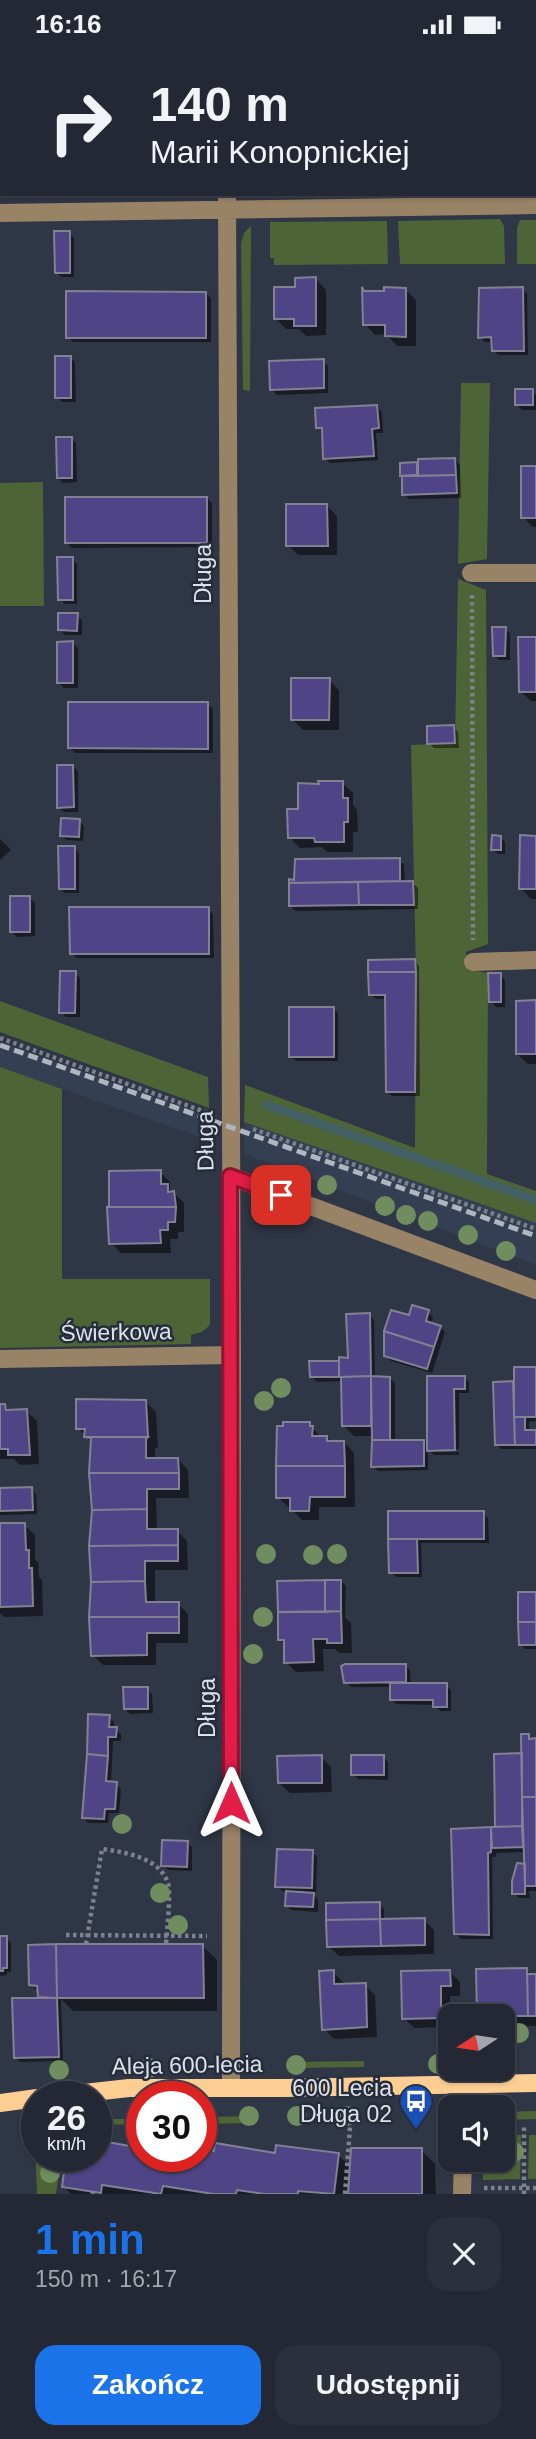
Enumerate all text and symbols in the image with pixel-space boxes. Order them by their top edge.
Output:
text: 16:16 [35,9,102,39]
icon: right [35,77,126,168]
text: 140 m [150,77,289,131]
text: Marii Konopnickiej [150,134,410,170]
street label: Długa [190,544,216,604]
street label: Długa [191,1111,219,1171]
pin [251,1165,311,1225]
icon: arrive [262,1176,300,1214]
street label: Świerkowa [60,1317,172,1346]
street label: Długa [194,1678,220,1738]
position arrow [194,1766,268,1840]
north arrow [438,2004,514,2081]
map controls [438,2004,515,2172]
street label: Aleja 600-lecia [111,2051,263,2079]
place label: 600 Lecia Długa 02 [292,2075,392,2127]
speed limit sign: 30 [126,2081,217,2172]
bus stop icon: 600 Lecia Długa 02 [397,2082,435,2131]
button: sound [438,2095,515,2172]
text: 26 [47,2098,86,2137]
text: km/h [47,2134,86,2154]
text: 1 min [35,2216,145,2263]
button: close [427,2217,501,2291]
text: 150 m · 16:17 [35,2266,177,2292]
button: Zakończ [35,2345,261,2425]
button: Udostępnij [275,2345,501,2425]

